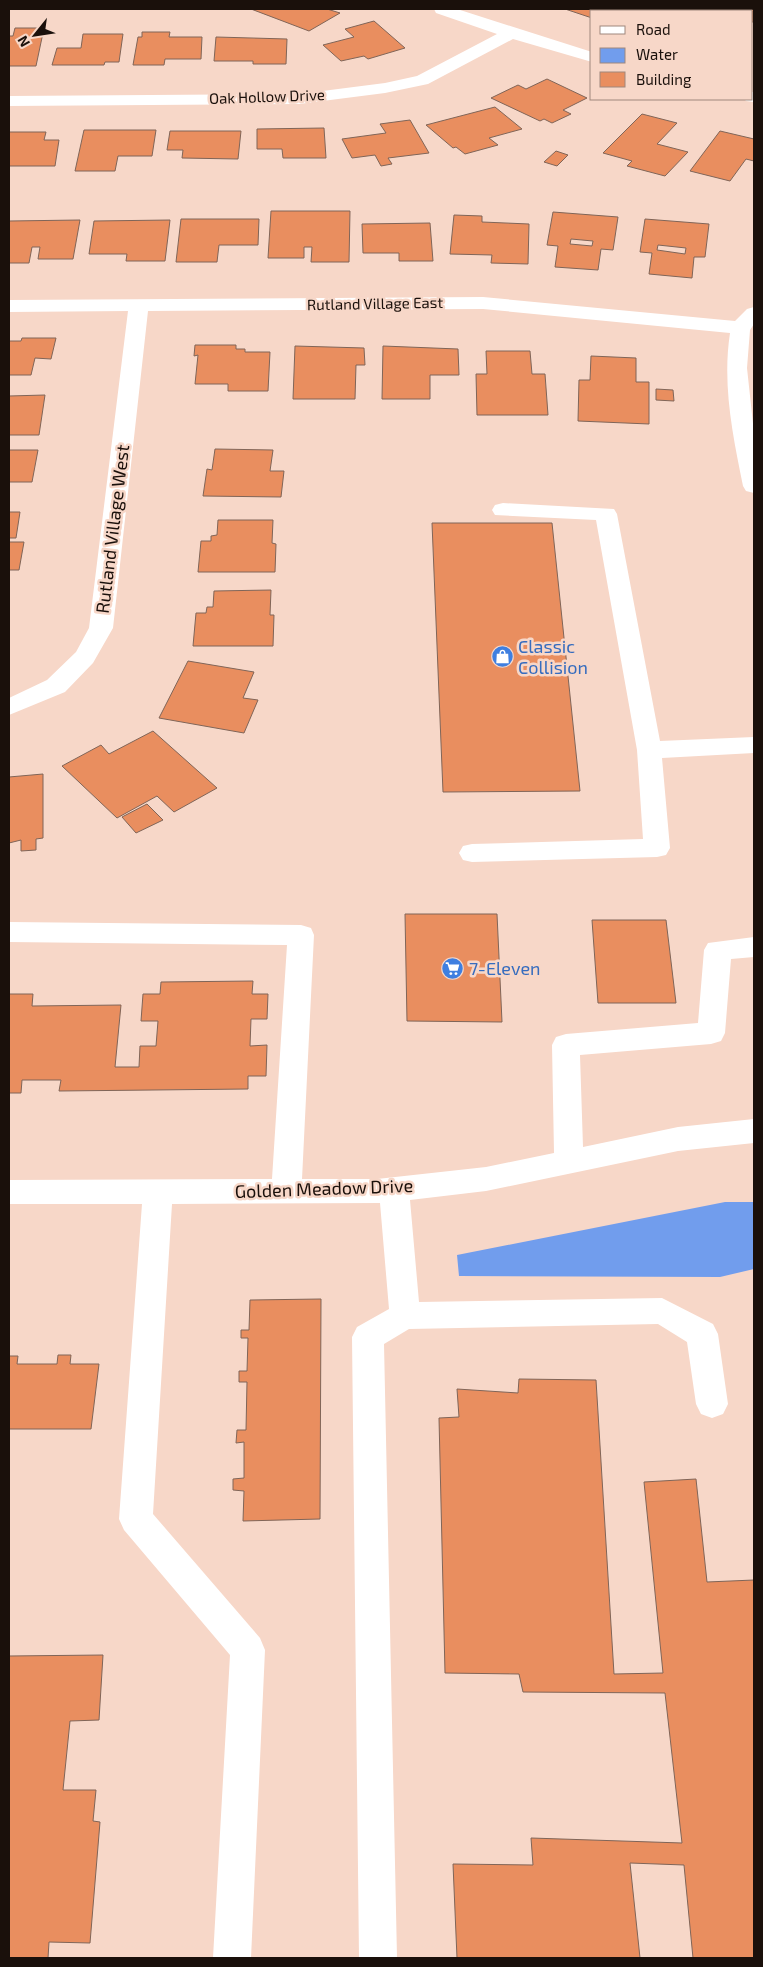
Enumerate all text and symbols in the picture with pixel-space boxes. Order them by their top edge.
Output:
north arrow [10,10,60,60]
legend [590,10,753,100]
text: Road [636,20,671,38]
text: N [13,33,33,50]
text: Water [636,45,678,63]
text: Building [636,70,692,88]
street label: Oak Hollow Drive [209,85,325,107]
street label: Rutland Village East [307,293,444,313]
street label: Rutland Village West [91,443,133,614]
place label: Classic Collision [518,635,588,678]
shop icon: Classic Collision [490,645,514,669]
supermarket icon: 7-Eleven [441,957,465,981]
place label: 7-Eleven [469,957,541,979]
street label: Golden Meadow Drive [234,1174,413,1202]

